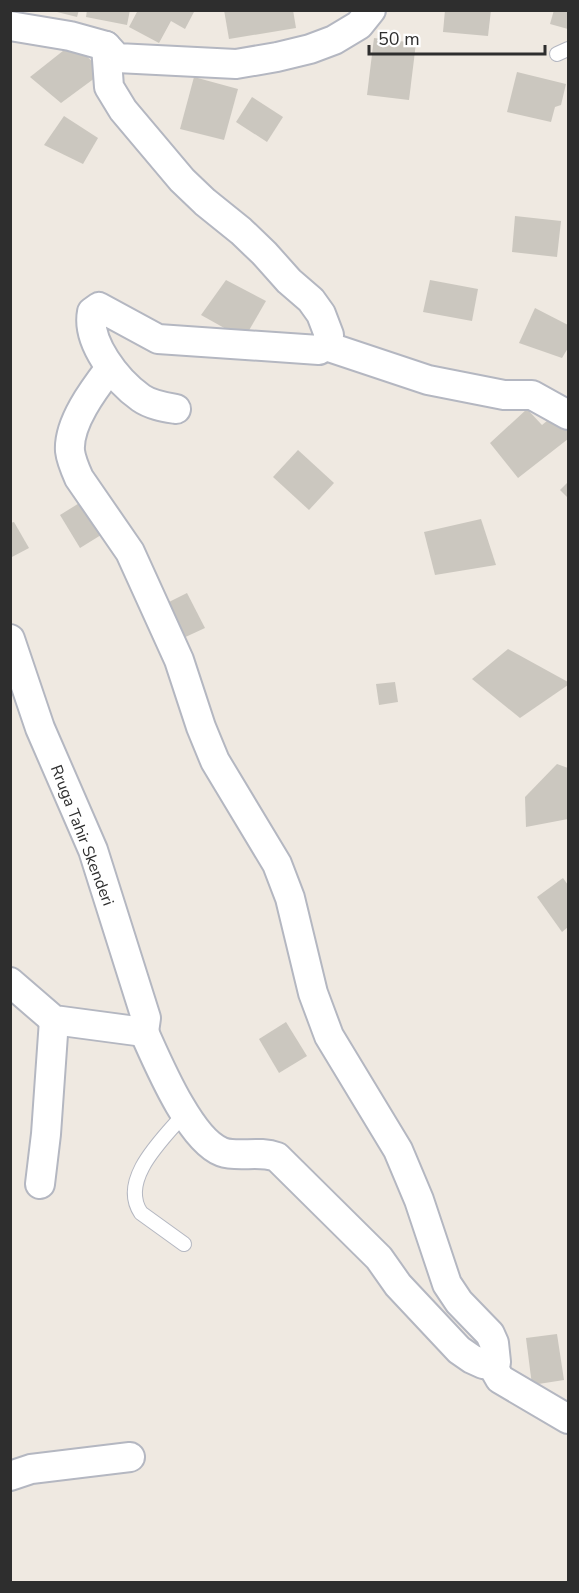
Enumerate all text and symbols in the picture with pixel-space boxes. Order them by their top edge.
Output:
scale bar [369,18,544,56]
text: 50 m [378,27,420,51]
street label: Rruga Tahir Skenderi [45,762,119,909]

